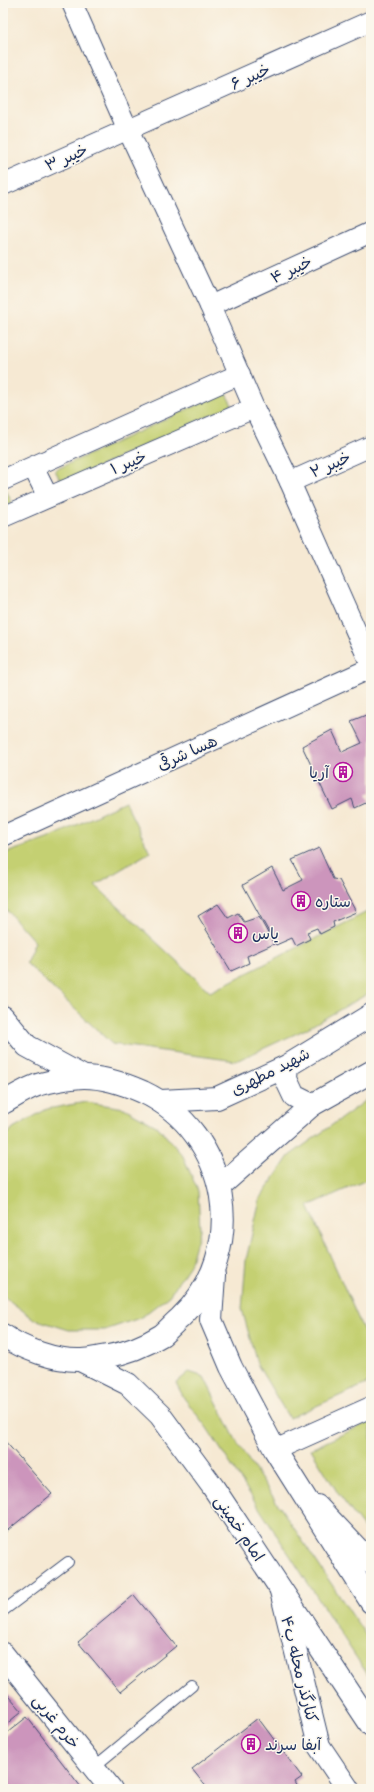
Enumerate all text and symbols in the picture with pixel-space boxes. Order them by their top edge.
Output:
street label: خیبر ۶ [227,59,274,95]
street label: خیبر ۳ [42,140,91,177]
street label: خیبر ۴ [267,252,316,289]
street label: خیبر ۱ [107,446,150,480]
street label: خیبر ۲ [307,447,354,484]
street label: هسا شرقی [154,730,221,776]
building icon: آریا [332,761,354,783]
place label: آریا [309,763,330,784]
building icon: ستاره [290,890,312,912]
place label: ستاره [315,892,351,913]
building icon: یاس [227,922,249,944]
place label: یاس [252,924,279,945]
street label: شهید مطهری [228,1044,314,1101]
street label: امام خمینی [208,1492,269,1567]
street label: کنارگذر محله ب۴ [275,1614,322,1725]
street label: خرم غربی [27,1690,84,1754]
building icon: آبفا سرند [240,1733,262,1755]
place label: آبفا سرند [265,1735,322,1756]

